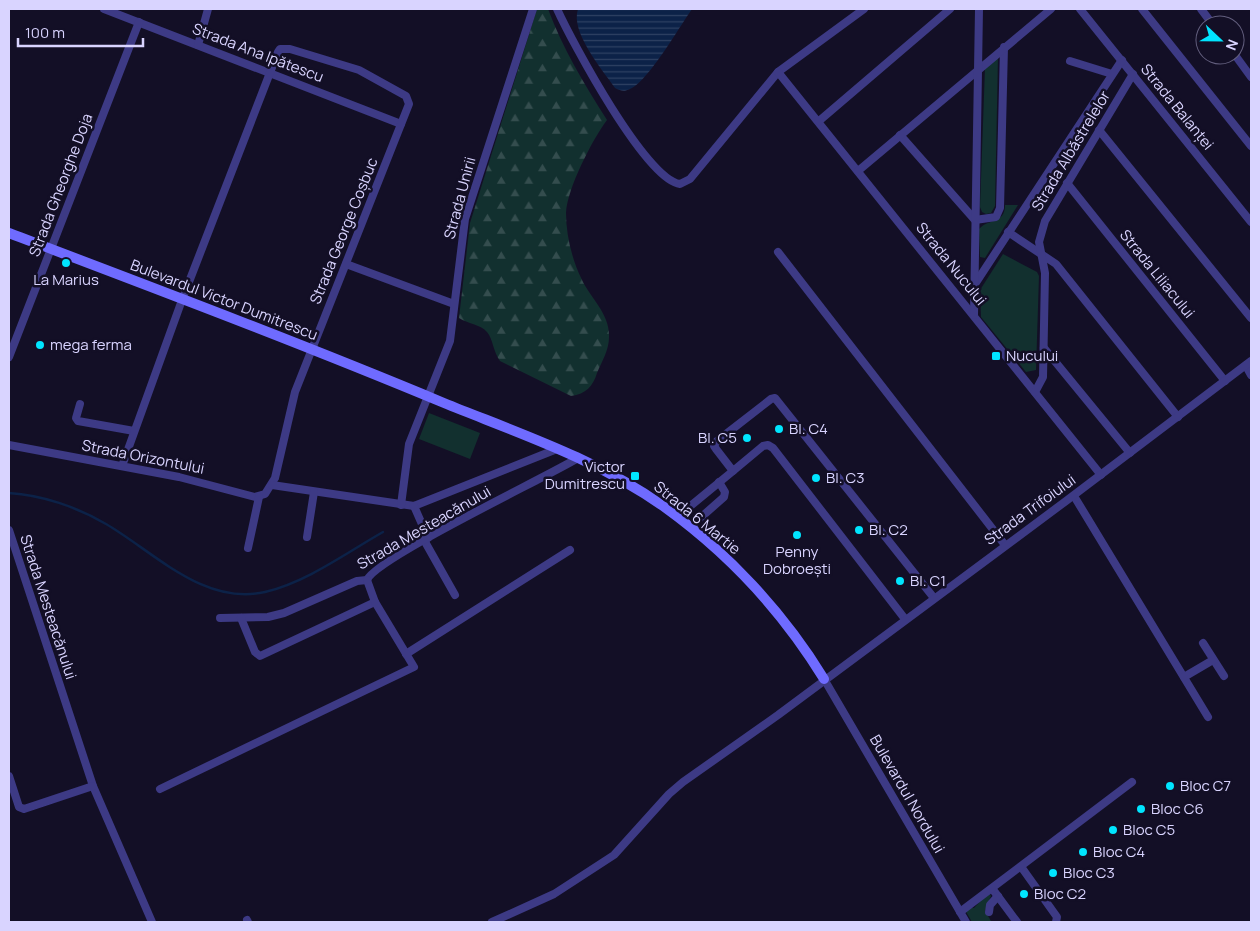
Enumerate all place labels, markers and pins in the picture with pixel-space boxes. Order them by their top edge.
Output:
marker: La Marius [60,257,72,269]
place label: La Marius [33,269,99,290]
place label: mega ferma [50,334,132,355]
marker: mega ferma [34,339,46,351]
place label: Nucului [1006,345,1058,366]
marker: Nucului [990,350,1002,362]
place label: Bl. C4 [789,418,828,439]
marker: Bl. C4 [773,423,785,435]
place label: Bl. C5 [698,427,737,448]
marker: Bl. C5 [741,432,753,444]
place label: Victor Dumitrescu [545,456,626,494]
place label: Bl. C3 [826,467,865,488]
marker: Victor Dumitrescu [629,470,641,482]
marker: Bl. C3 [810,472,822,484]
place label: Bl. C2 [869,519,908,540]
marker: Bl. C2 [853,524,865,536]
marker: Penny Dobroești [791,529,803,541]
place label: Penny Dobroești [763,541,831,579]
place label: Bl. C1 [910,570,946,591]
marker: Bl. C1 [894,575,906,587]
place label: Bloc C7 [1180,775,1231,796]
marker: Bloc C7 [1164,780,1176,792]
place label: Bloc C6 [1151,798,1204,819]
marker: Bloc C6 [1135,803,1147,815]
place label: Bloc C5 [1123,819,1175,840]
marker: Bloc C5 [1107,824,1119,836]
place label: Bloc C4 [1093,841,1145,862]
marker: Bloc C4 [1077,846,1089,858]
place label: Bloc C3 [1063,862,1115,883]
marker: Bloc C3 [1047,867,1059,879]
place label: Bloc C2 [1034,883,1086,904]
marker: Bloc C2 [1018,888,1030,900]

